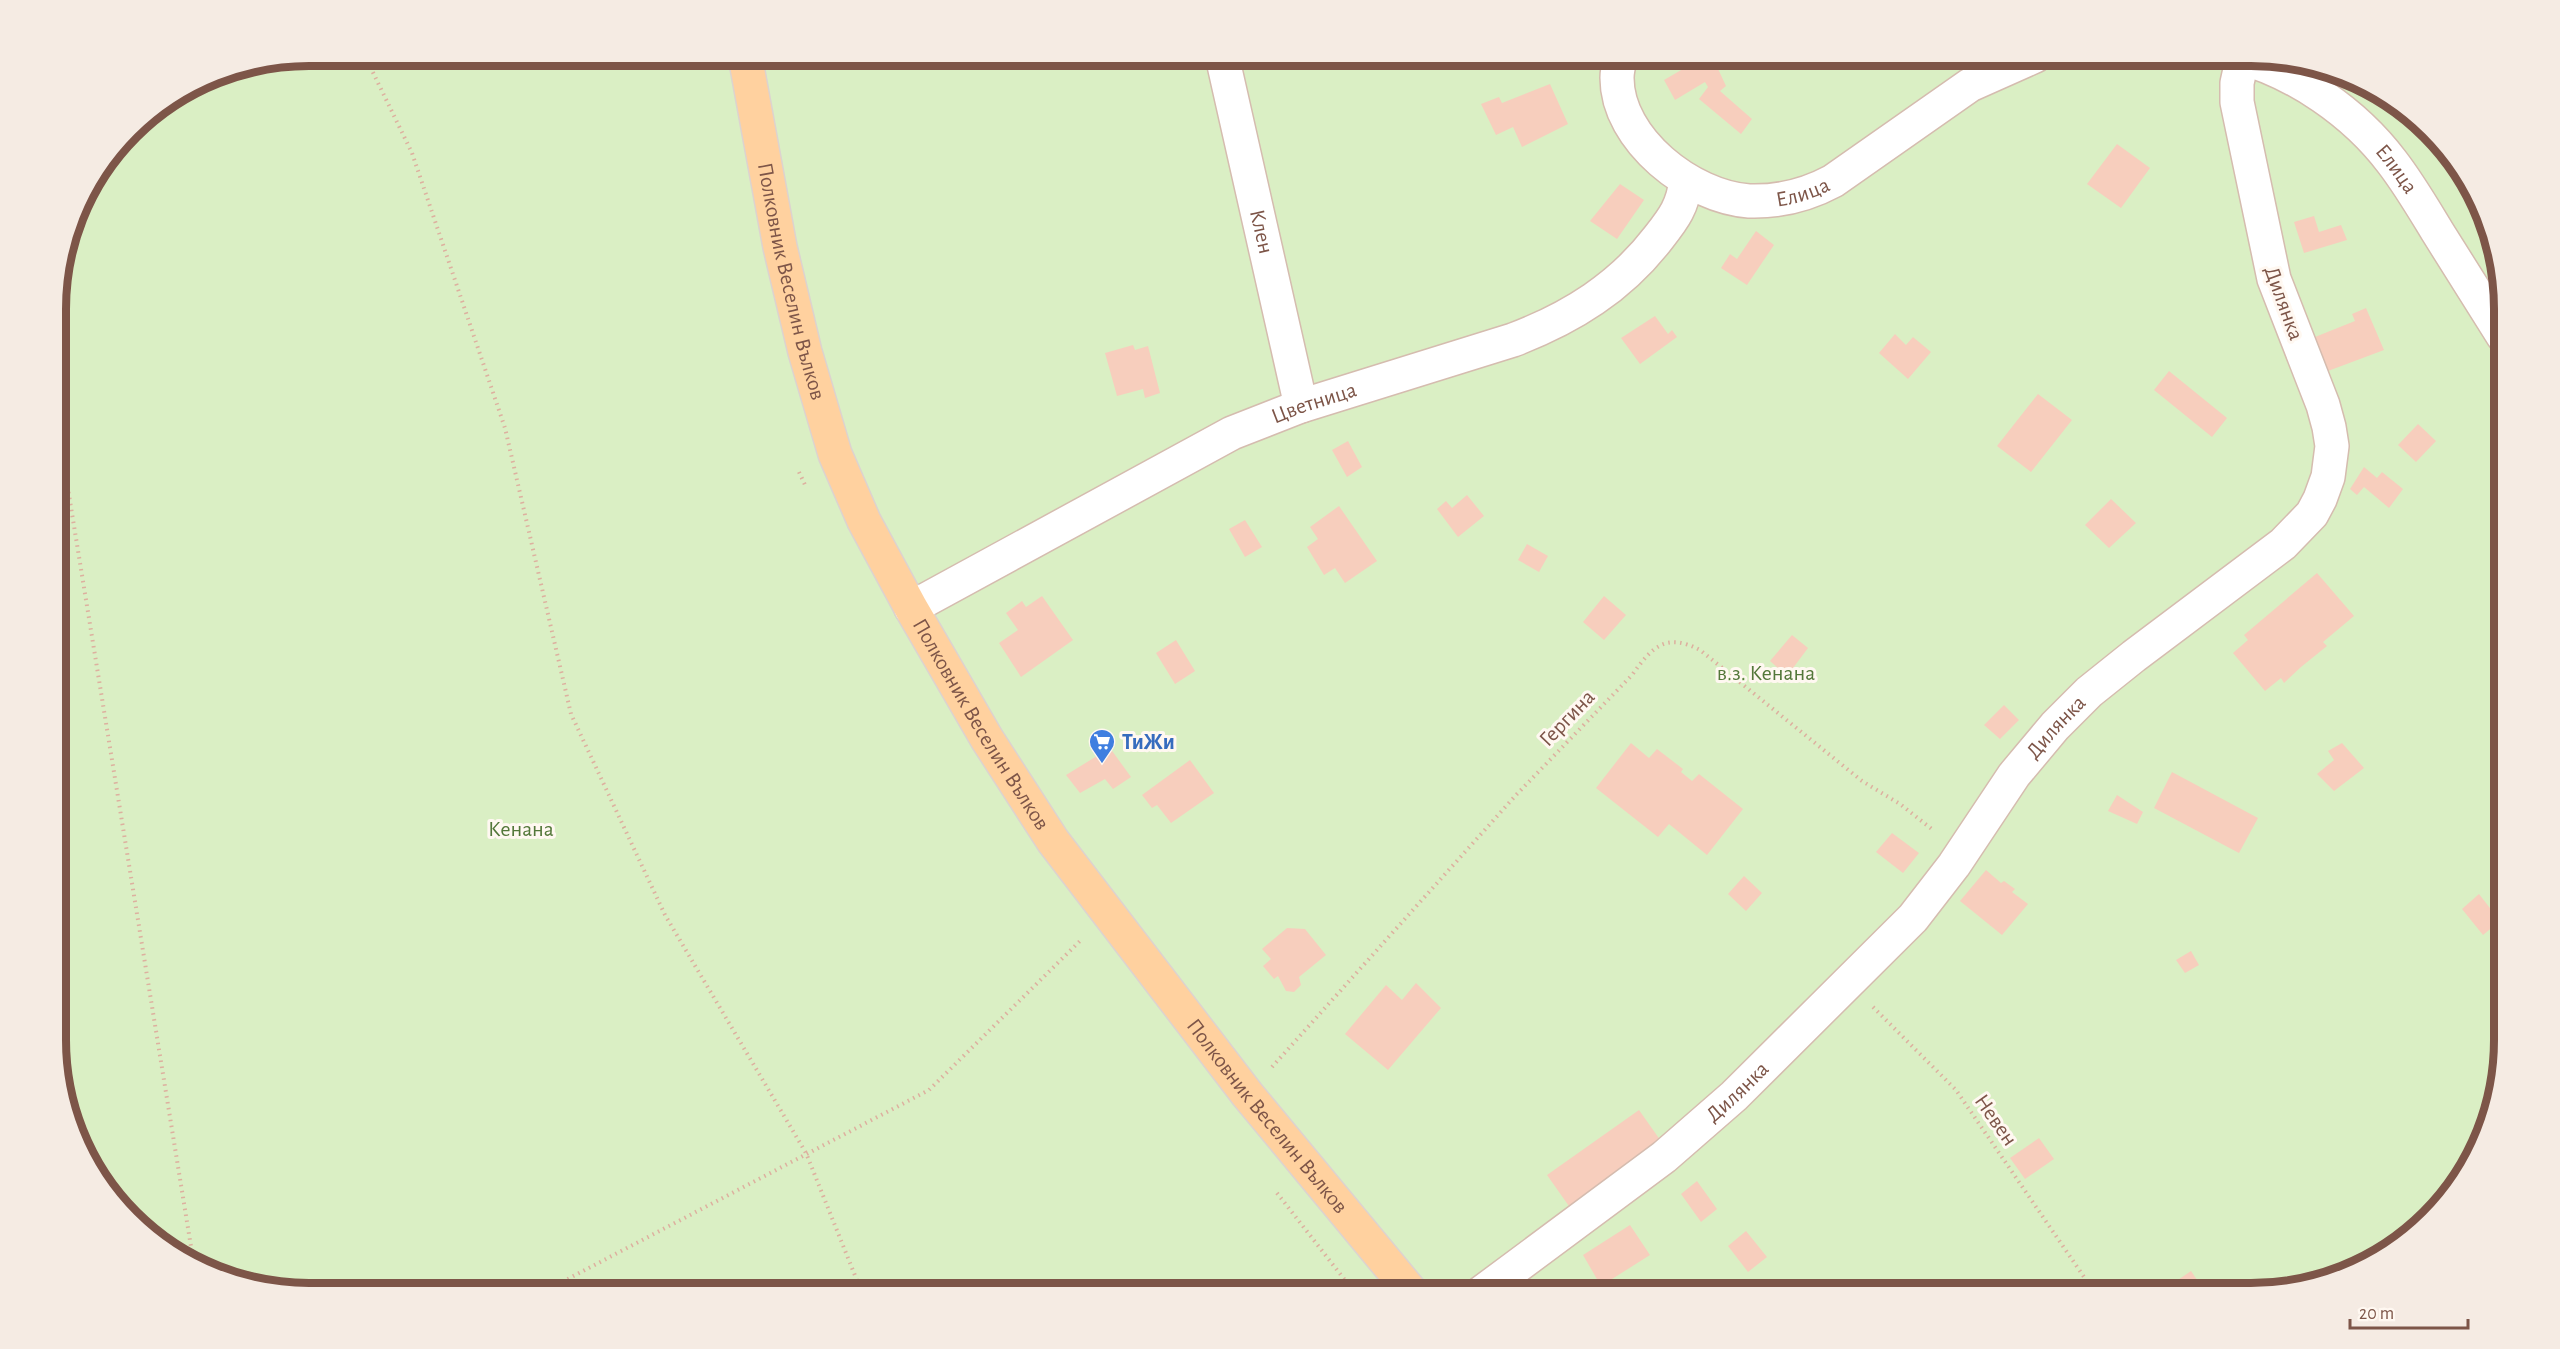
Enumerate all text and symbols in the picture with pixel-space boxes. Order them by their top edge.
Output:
street label: Елица [2371,140,2422,197]
street label: Полковник Веселин Вълков [754,161,829,402]
street label: Елица [1774,174,1833,211]
street label: Клен [1246,207,1277,256]
street label: Дилянка [2260,263,2308,343]
street label: Цветница [1268,378,1359,427]
street label: Полковник Веселин Вълков [909,615,1054,834]
park label: в.з. Кенана [1717,662,1815,684]
street label: Гергина [1535,685,1599,751]
street label: Дилянка [2022,691,2090,763]
supermarket icon: ТиЖи [1087,727,1117,765]
place label: ТиЖи [1122,731,1175,753]
park label: Кенана [488,818,554,840]
street label: Полковник Веселин Вълков [1183,1015,1352,1218]
street label: Дилянка [1702,1057,1773,1126]
street label: Невен [1971,1090,2021,1150]
scale bar [2350,1292,2468,1330]
text: 20 m [2359,1305,2394,1323]

